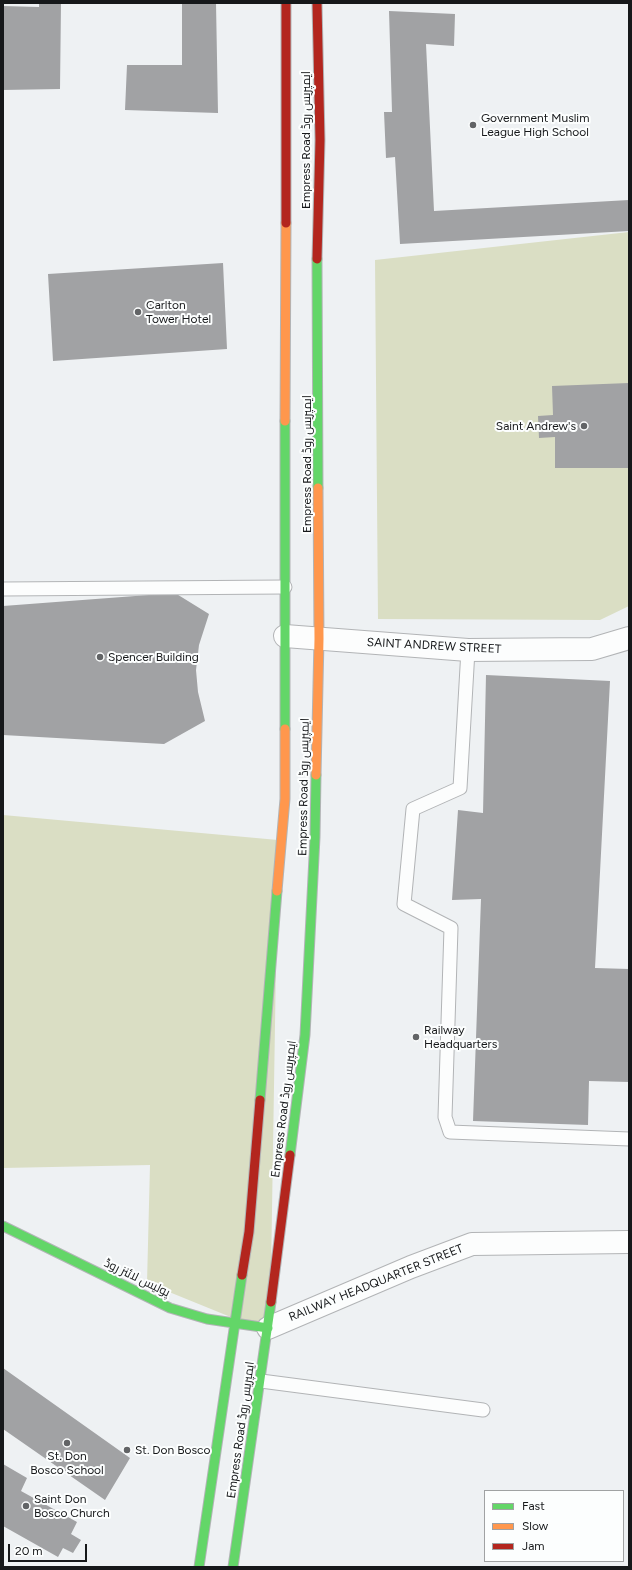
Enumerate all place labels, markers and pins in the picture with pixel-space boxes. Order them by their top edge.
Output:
place label: Government Muslim League High School [481,111,589,139]
marker: Government Muslim League High School [468,120,478,130]
place label: Carlton Tower Hotel [146,298,211,326]
marker: Carlton Tower Hotel [133,307,143,317]
place label: Saint Andrew's [496,419,576,433]
marker: Saint Andrew's [579,421,589,431]
place label: Spencer Building [108,650,199,664]
marker: Spencer Building [95,652,105,662]
place label: Railway Headquarters [424,1023,497,1051]
marker: Railway Headquarters [411,1032,421,1042]
marker: St. Don Bosco School [62,1438,72,1448]
place label: St. Don Bosco [135,1443,211,1457]
marker: St. Don Bosco [122,1445,132,1455]
place label: St. Don Bosco School [30,1449,104,1477]
place label: Saint Don Bosco Church [34,1492,110,1520]
marker: Saint Don Bosco Church [21,1501,31,1511]

